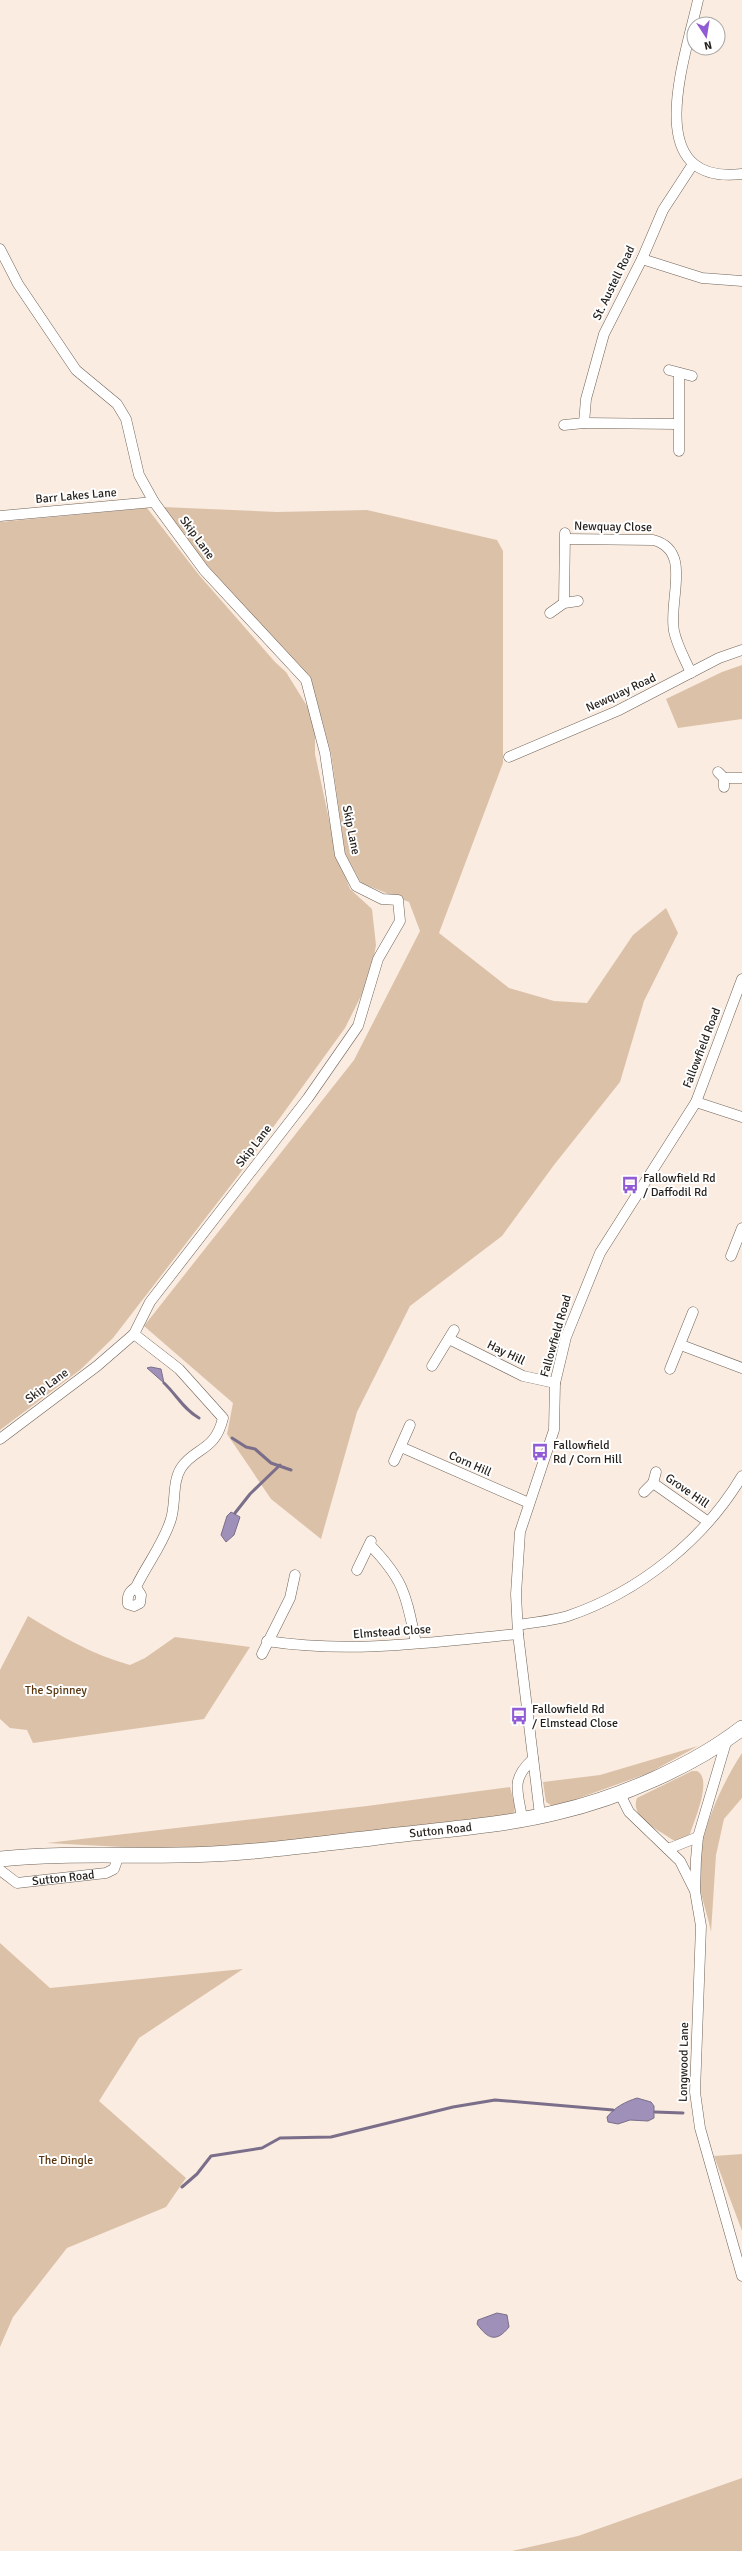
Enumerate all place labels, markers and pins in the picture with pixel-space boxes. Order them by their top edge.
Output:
place label: Fallowfield Rd / Daffodil Rd [643,1171,716,1200]
bus stop icon: Fallowfield Rd / Daffodil Rd [620,1175,640,1195]
place label: Fallowfield Rd / Corn Hill [553,1438,622,1467]
bus stop icon: Fallowfield Rd / Corn Hill [530,1442,550,1462]
place label: Fallowfield Rd / Elmstead Close [532,1702,618,1731]
bus stop icon: Fallowfield Rd / Elmstead Close [509,1706,529,1726]

